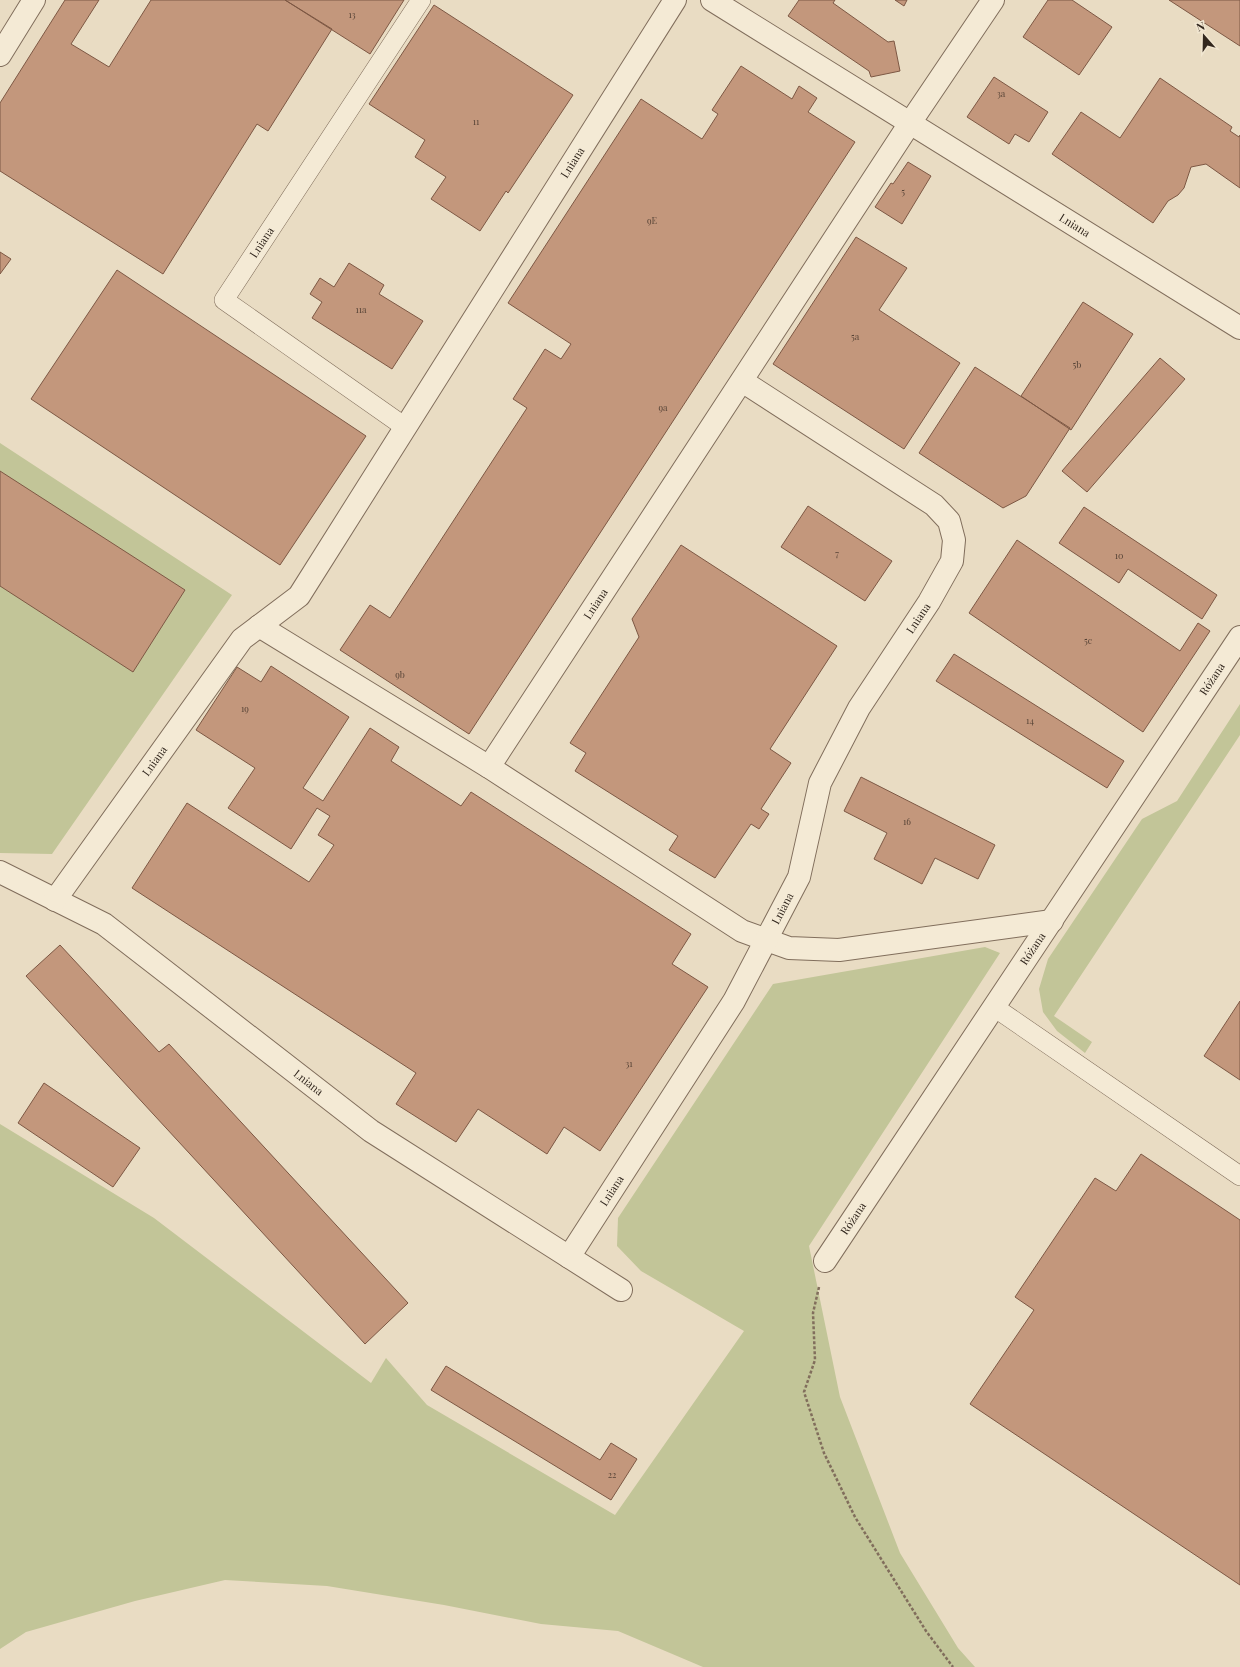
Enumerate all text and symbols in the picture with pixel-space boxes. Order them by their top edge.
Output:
house number: 13 [348,8,356,20]
north arrow [1184,16,1224,56]
text: N [1194,18,1207,35]
house number: 3a [997,87,1006,99]
house number: 11 [473,115,480,127]
street label: Lniana [557,144,588,181]
house number: 5 [901,185,905,197]
street label: Lniana [1057,210,1094,240]
house number: 9E [647,214,658,226]
street label: Lniana [246,223,277,260]
house number: 11a [355,303,367,315]
house number: 5a [851,330,860,342]
house number: 5b [1073,358,1081,370]
house number: 9a [658,401,668,413]
house number: 7 [835,547,839,559]
house number: 10 [1115,549,1123,561]
street label: Lniana [580,585,611,622]
street label: Lniana [902,599,934,636]
house number: 5c [1084,634,1093,646]
street label: Różana [1195,659,1228,698]
house number: 9b [395,668,405,680]
house number: 19 [241,702,249,714]
house number: 14 [1026,714,1034,726]
street label: Lniana [138,742,170,779]
house number: 16 [903,815,911,827]
street label: Lniana [768,889,797,927]
street label: Różana [1016,929,1049,968]
house number: 31 [625,1057,633,1069]
street label: Lniana [291,1066,327,1099]
street label: Lniana [596,1172,627,1209]
street label: Różana [837,1199,869,1237]
house number: 22 [608,1468,616,1480]

